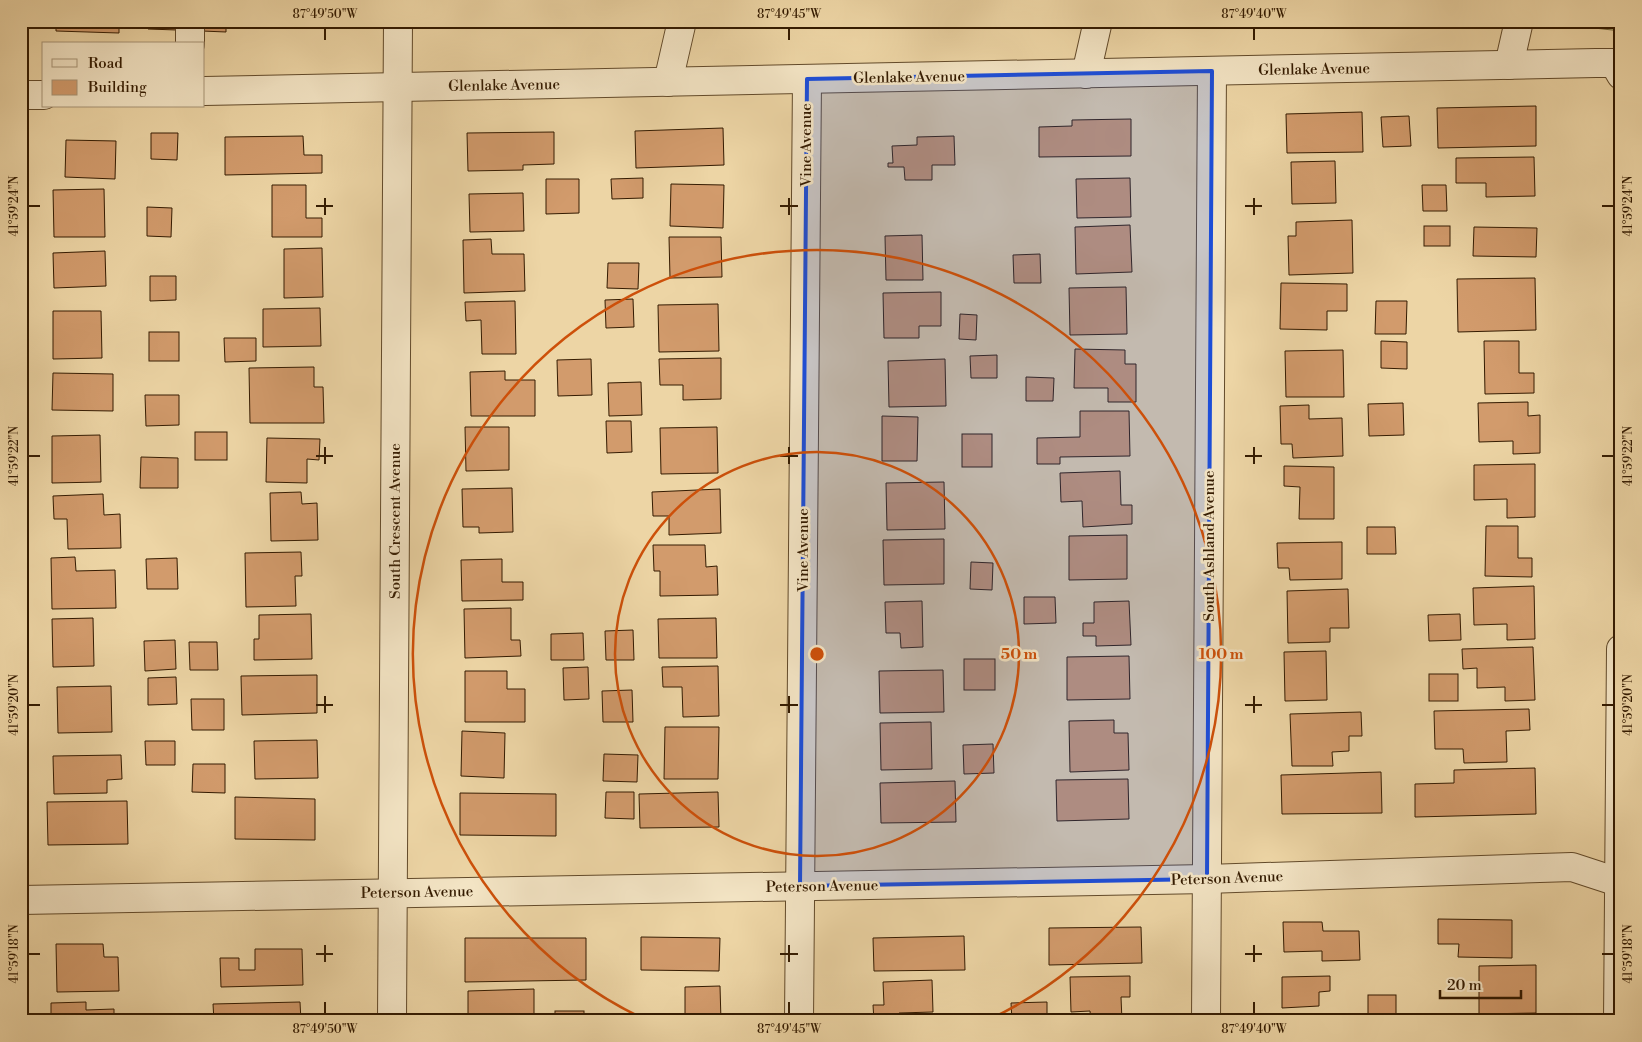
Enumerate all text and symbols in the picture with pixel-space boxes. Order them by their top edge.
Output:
text: 87°49'50"W [293,7,359,22]
text: 87°49'45"W [757,7,822,22]
text: 87°49'40"W [1221,7,1288,22]
legend [42,42,205,108]
text: Road [88,54,123,73]
street label: Glenlake Avenue [1258,59,1370,80]
street label: Glenlake Avenue [853,67,965,88]
street label: Glenlake Avenue [448,75,560,96]
text: Building [87,78,147,97]
street label: Vine Avenue [797,103,816,188]
text: 41°59'24"N [7,175,22,237]
text: 41°59'24"N [1621,175,1636,237]
text: 41°59'22"N [7,426,22,486]
text: 41°59'22"N [1621,426,1636,486]
street label: South Crescent Avenue [386,443,405,599]
street label: South Ashland Avenue [1200,471,1219,621]
street label: Vine Avenue [794,508,813,593]
centre of rings [808,645,826,663]
text: 50 m [1001,645,1037,664]
text: 100 m [1199,645,1244,664]
text: 41°59'20"N [7,674,22,736]
text: 41°59'20"N [1621,674,1636,736]
street label: Peterson Avenue [1170,867,1284,890]
street label: Peterson Avenue [766,876,878,897]
street label: Peterson Avenue [361,882,473,903]
text: 41°59'18"N [7,924,22,984]
text: 41°59'18"N [1621,924,1636,984]
scale bar [1440,967,1521,999]
text: 20 m [1447,976,1482,995]
text: 87°49'50"W [293,1022,359,1037]
text: 87°49'45"W [757,1022,822,1037]
text: 87°49'40"W [1221,1022,1288,1037]

